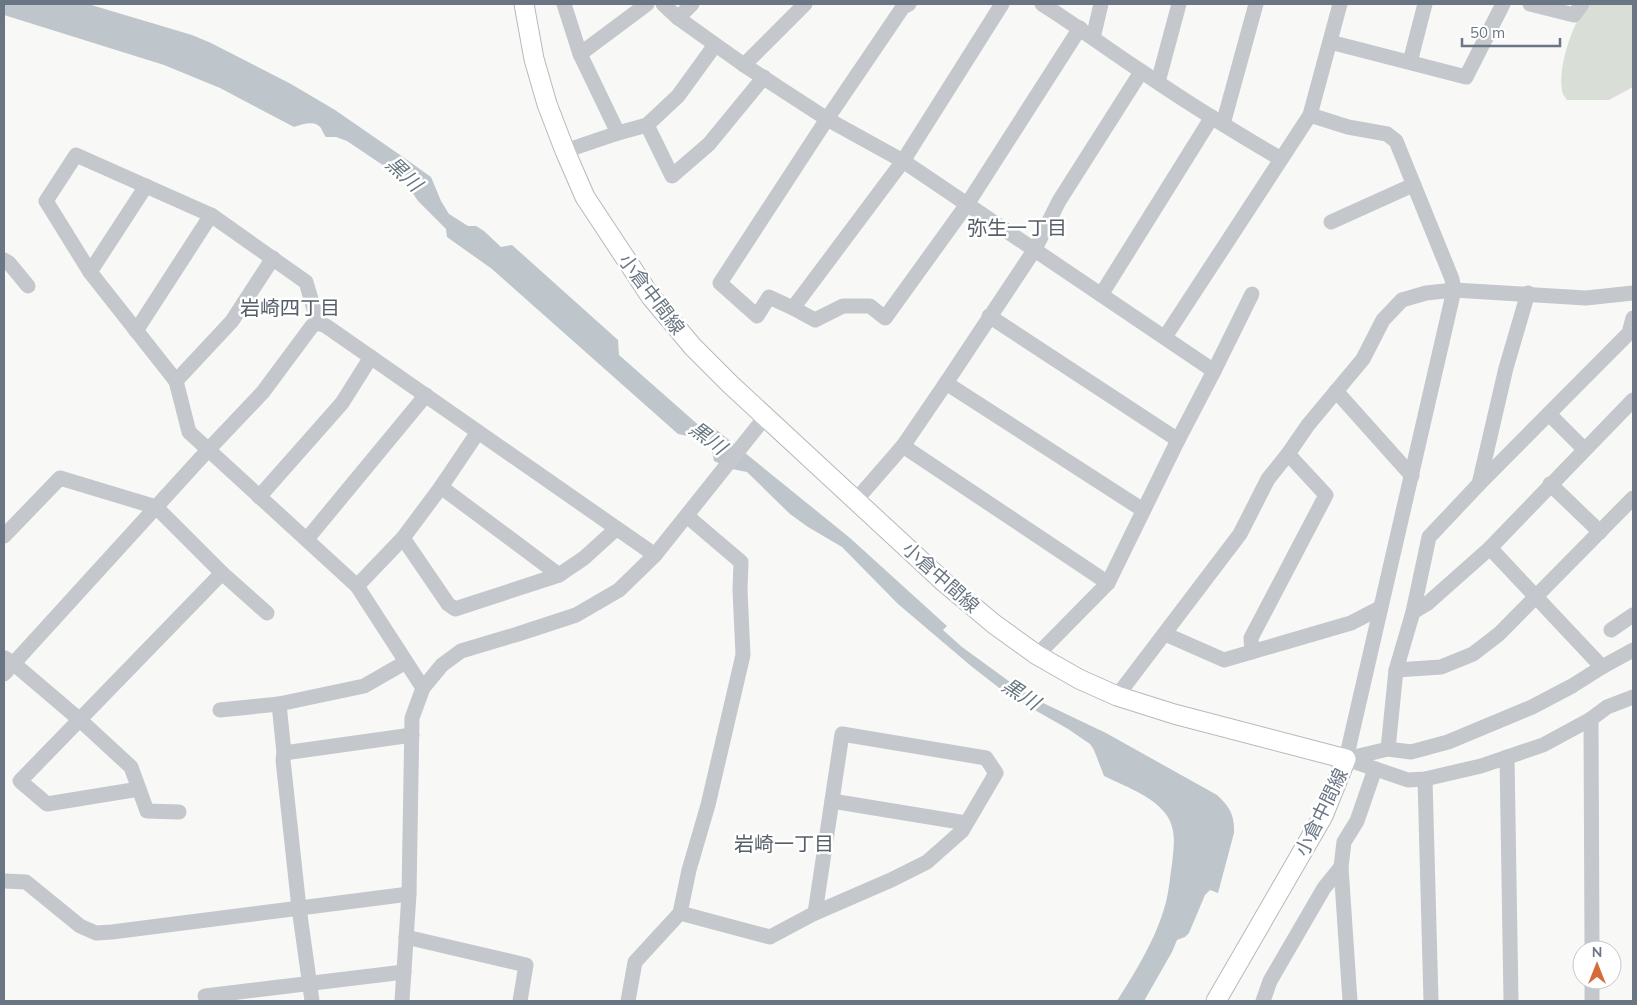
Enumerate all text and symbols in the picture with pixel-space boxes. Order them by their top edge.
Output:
scale bar [1462,15,1560,47]
text: 50 m [1470,23,1505,42]
water label: 黒川 [381,151,429,198]
district label: 弥生一丁目 [967,215,1067,240]
street label: 小倉中間線 [614,249,690,339]
district label: 岩崎四丁目 [240,295,340,320]
water label: 黒川 [685,416,733,461]
street label: 小倉中間線 [898,536,984,618]
water label: 黒川 [998,672,1047,716]
street label: 小倉中間線 [1289,764,1353,860]
district label: 岩崎一丁目 [734,831,834,856]
north arrow [1572,940,1622,990]
text: N [1592,943,1602,961]

